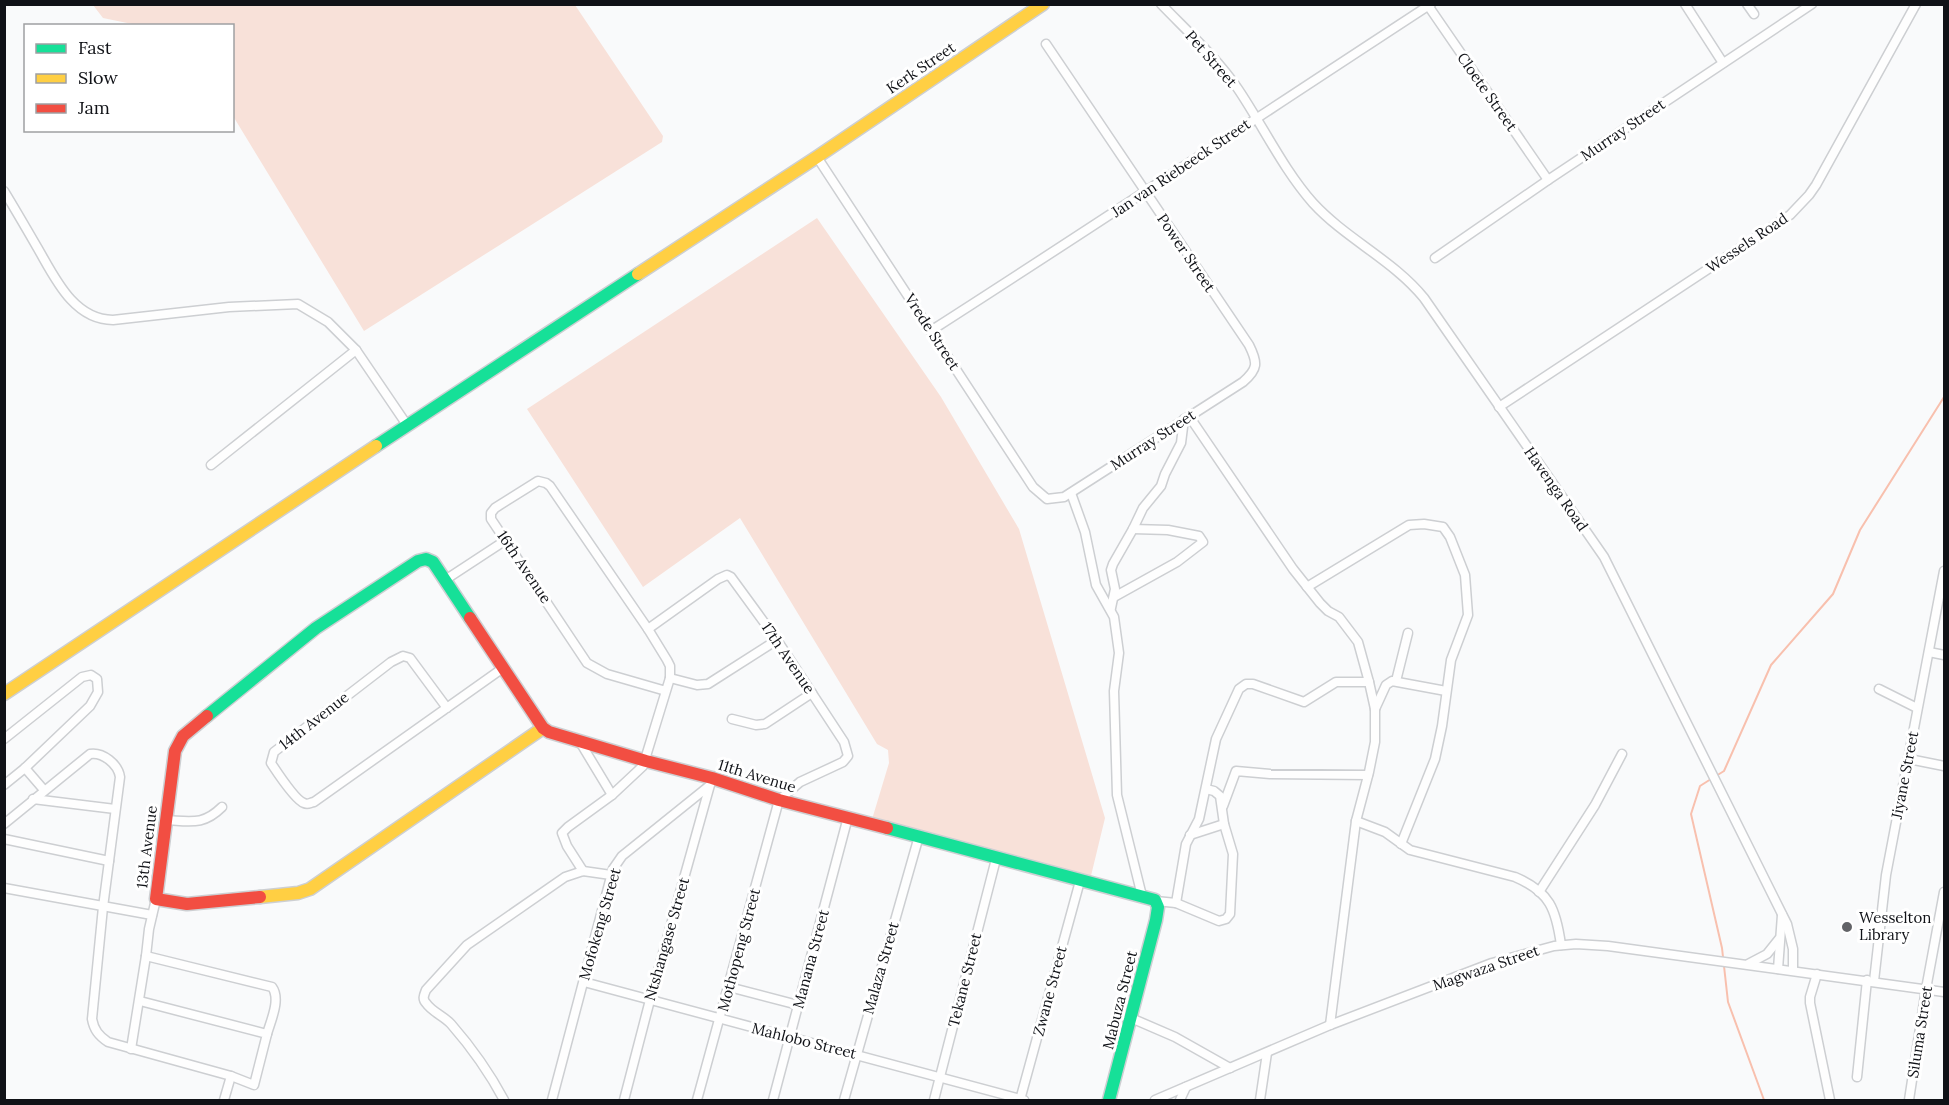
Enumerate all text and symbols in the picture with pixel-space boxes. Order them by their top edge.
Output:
legend [24,24,234,132]
street label: Pet Street [1181,26,1241,91]
text: Fast [78,36,112,59]
street label: Kerk Street [883,37,959,98]
street label: Cloete Street [1453,49,1522,135]
text: Slow [78,66,118,89]
street label: Murray Street [1577,94,1669,165]
text: Jam [77,96,110,119]
street label: Jan van Riebeeck Street [1107,114,1254,222]
street label: Wessels Road [1702,208,1791,277]
street label: Power Street [1153,210,1220,296]
street label: Vrede Street [900,289,964,374]
street label: Murray Street [1107,405,1199,474]
street label: Havenga Road [1520,443,1593,535]
street label: 16th Avenue [493,527,556,607]
street label: 17th Avenue [758,618,819,697]
street label: 14th Avenue [275,687,352,754]
street label: Jiyane Street [1886,729,1922,821]
street label: 11th Avenue [716,755,798,796]
street label: 13th Avenue [132,804,161,890]
street label: Mofokeng Street [574,865,625,982]
street label: Ntshangase Street [640,875,693,1003]
street label: Mothopeng Street [713,886,764,1014]
street label: Manana Street [788,907,833,1010]
place label: Wesselton Library [1859,908,1931,944]
street label: Malaza Street [858,919,903,1016]
marker: Wesselton Library [1840,920,1854,934]
street label: Tekane Street [944,931,985,1029]
street label: Magwaza Street [1430,940,1542,995]
street label: Zwane Street [1028,944,1071,1038]
street label: Mabuza Street [1098,948,1141,1051]
street label: Siluma Street [1903,984,1936,1079]
street label: Mahlobo Street [750,1018,859,1063]

